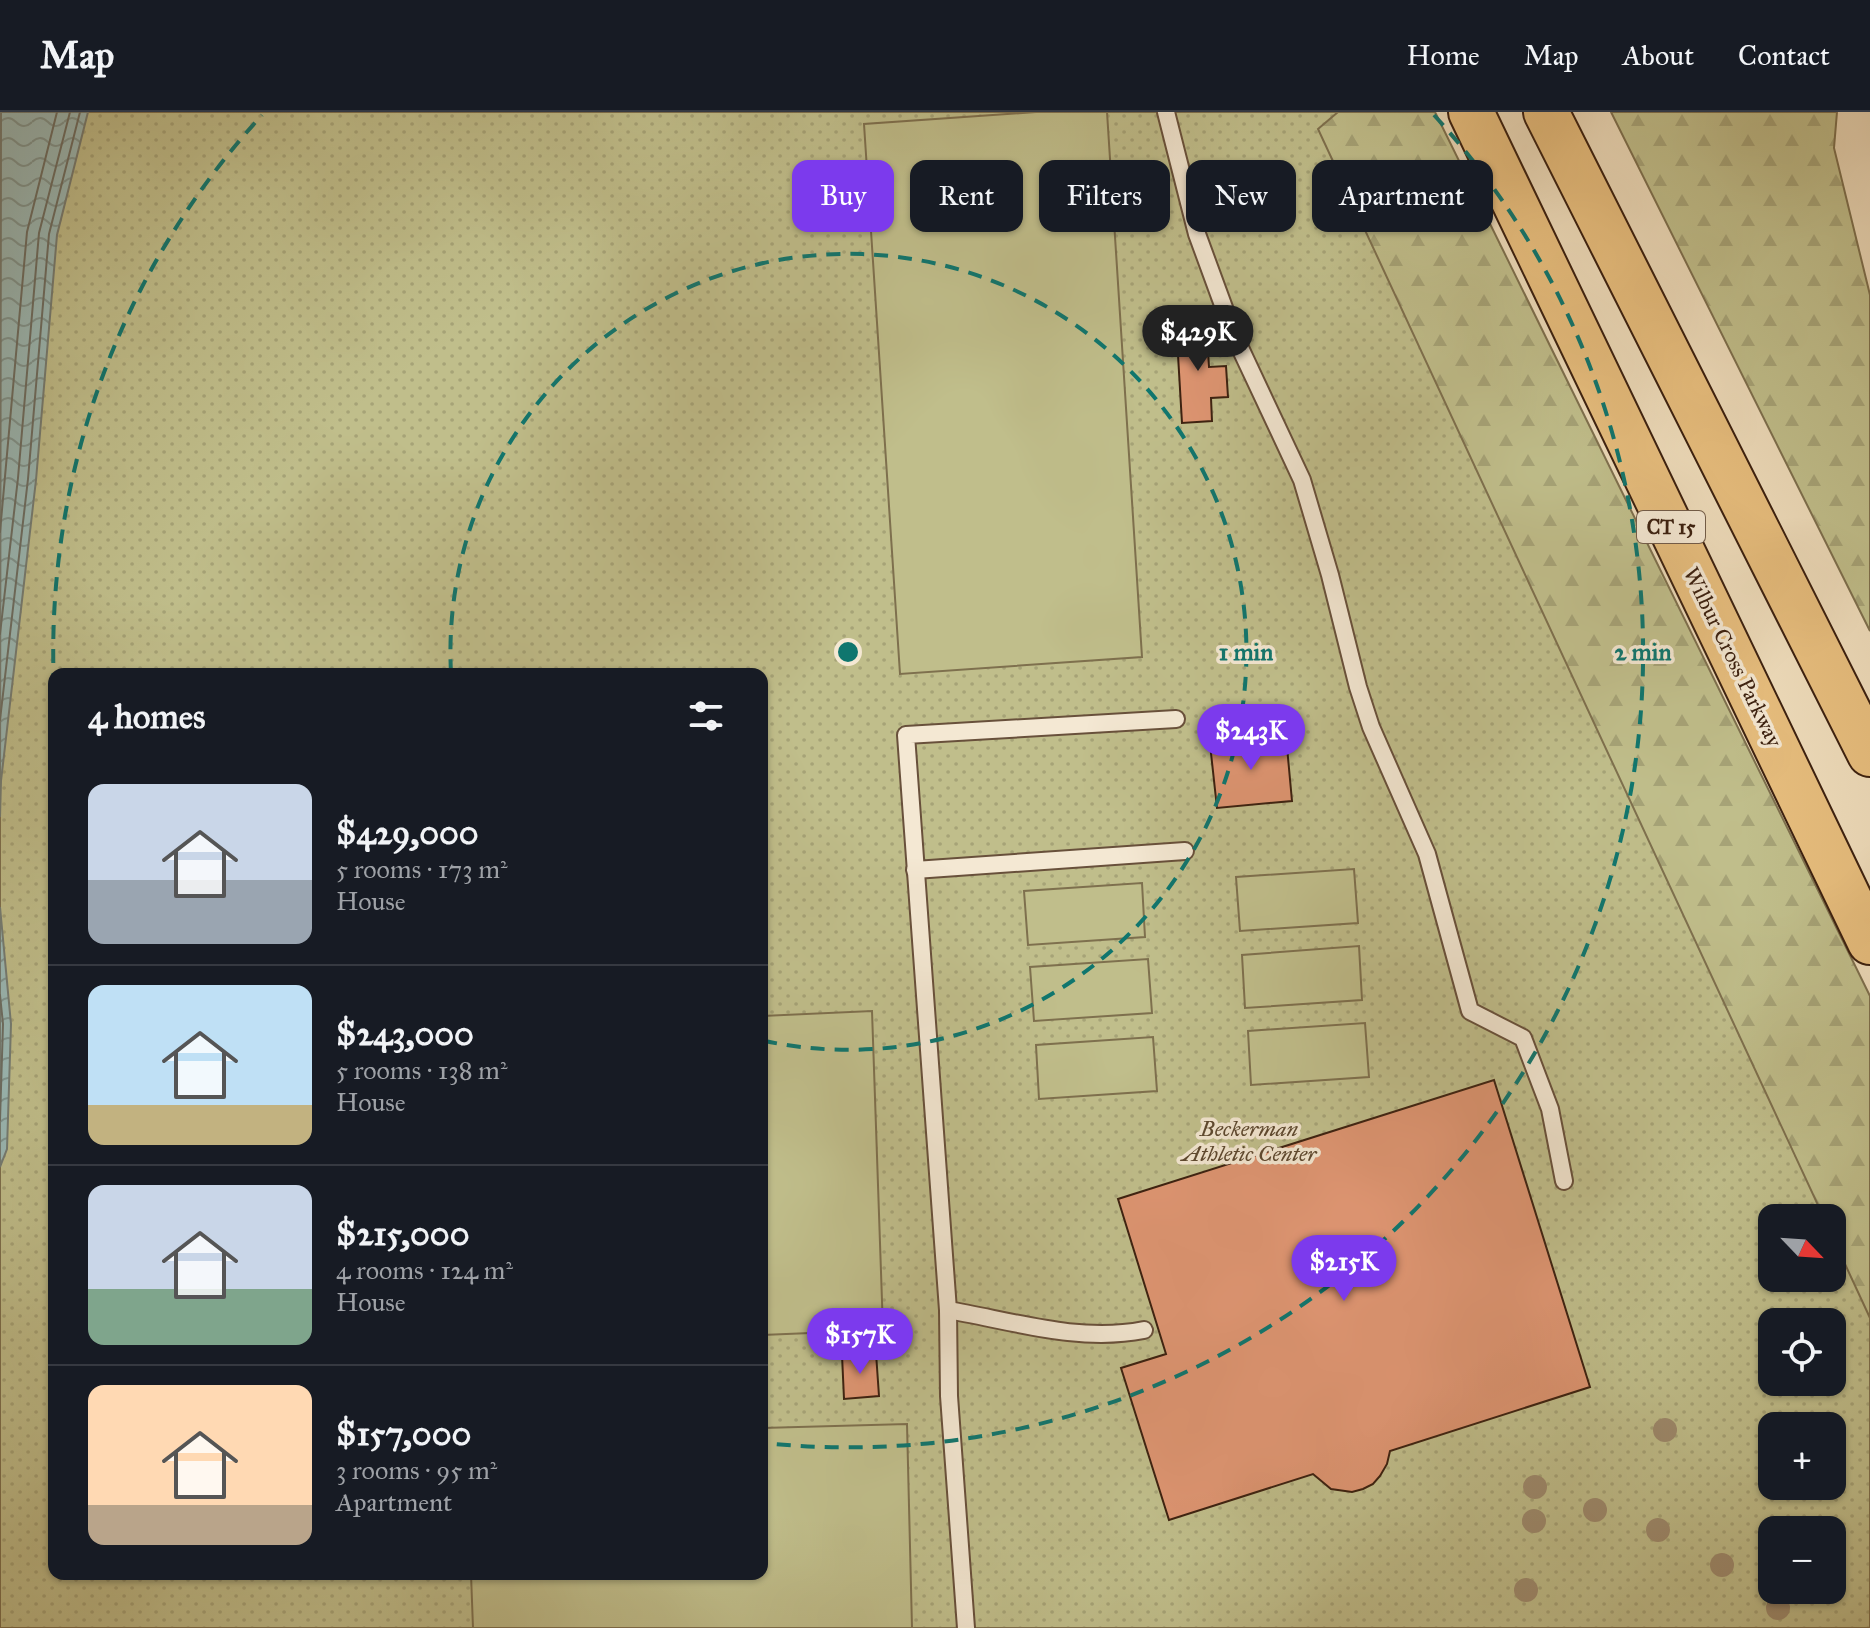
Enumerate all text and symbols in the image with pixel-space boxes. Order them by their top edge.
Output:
text: Map [40,32,114,78]
text: Home [1407,38,1480,73]
text: Map [1524,38,1578,73]
text: About [1622,38,1694,73]
text: Contact [1738,38,1830,73]
chip: Buy [792,160,894,232]
chip: Rent [910,160,1023,232]
chip: Filters [1039,160,1170,232]
chip: New [1186,160,1296,232]
chip: Apartment [1312,160,1493,232]
pin: $429K [1142,305,1254,373]
text: $429K [1160,315,1236,347]
road number: CT 15 [1637,511,1705,543]
street label: Wilbur Cross Parkway [1678,563,1789,752]
text: 1 min [1219,637,1273,667]
text: 2 min [1615,637,1671,667]
centre of rings [834,638,862,666]
icon: filters [684,694,728,738]
text: 4 homes [88,696,205,737]
pin: $243K [1195,704,1307,772]
text: $243K [1215,714,1287,746]
text: $429,000 [336,812,479,853]
icon: home [152,816,248,912]
text: 5 rooms · 173 m² [336,853,508,885]
text: House [336,885,406,917]
text: $243,000 [336,1013,474,1054]
icon: home [152,1017,248,1113]
text: 5 rooms · 138 m² [336,1054,508,1086]
text: House [336,1086,406,1118]
park label: Beckerman Athletic Center [1180,1115,1318,1167]
north arrow [1758,1204,1846,1292]
map controls [1758,1204,1846,1604]
text: $215,000 [336,1213,469,1254]
icon: home [152,1217,248,1313]
pin: $215K [1288,1235,1400,1303]
text: $215K [1309,1245,1379,1277]
text: 4 rooms · 124 m² [336,1254,513,1286]
text: House [336,1286,406,1318]
pin: $157K [804,1308,916,1376]
button: locate [1758,1308,1846,1396]
text: $157K [825,1318,895,1350]
button: + [1758,1412,1846,1500]
text: $157,000 [336,1413,471,1454]
icon: home [152,1417,248,1513]
text: 3 rooms · 95 m² [336,1454,497,1486]
text: Apartment [336,1486,452,1518]
button: − [1758,1516,1846,1604]

